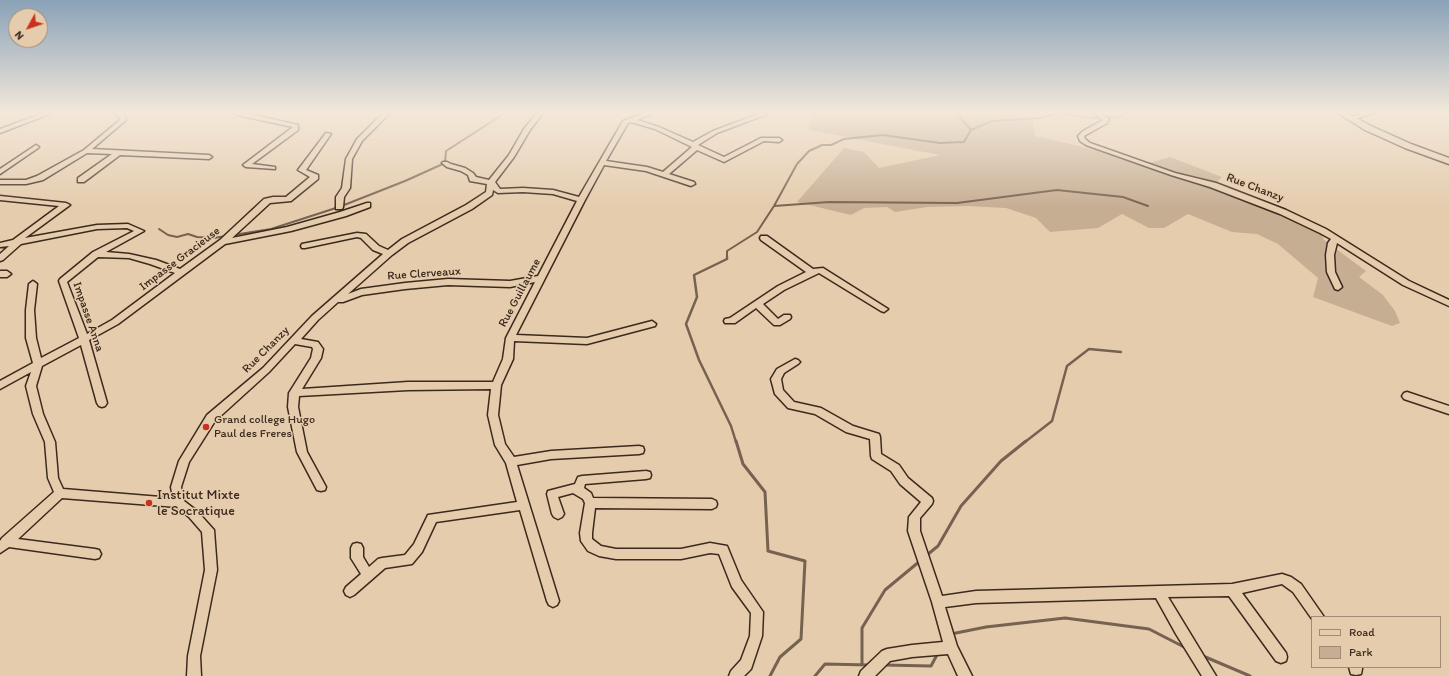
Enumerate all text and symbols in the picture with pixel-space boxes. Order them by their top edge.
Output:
north arrow [8,8,48,48]
text: N [12,28,27,42]
street label: Rue Chanzy [1224,170,1286,206]
street label: Impasse Gracieuse [137,224,223,294]
street label: Rue Guillaume [496,256,544,330]
street label: Rue Clerveaux [387,264,461,284]
street label: Impasse Anna [69,280,107,354]
street label: Rue Chanzy [240,324,292,376]
place label: Grand college Hugo Paul des Freres [214,413,315,441]
marker: Grand college Hugo Paul des Freres [201,422,211,432]
place label: Institut Mixte le Socratique [157,487,240,520]
marker: Institut Mixte le Socratique [144,498,154,508]
legend [1311,616,1441,668]
text: Road [1349,625,1375,639]
text: Park [1349,645,1373,659]

